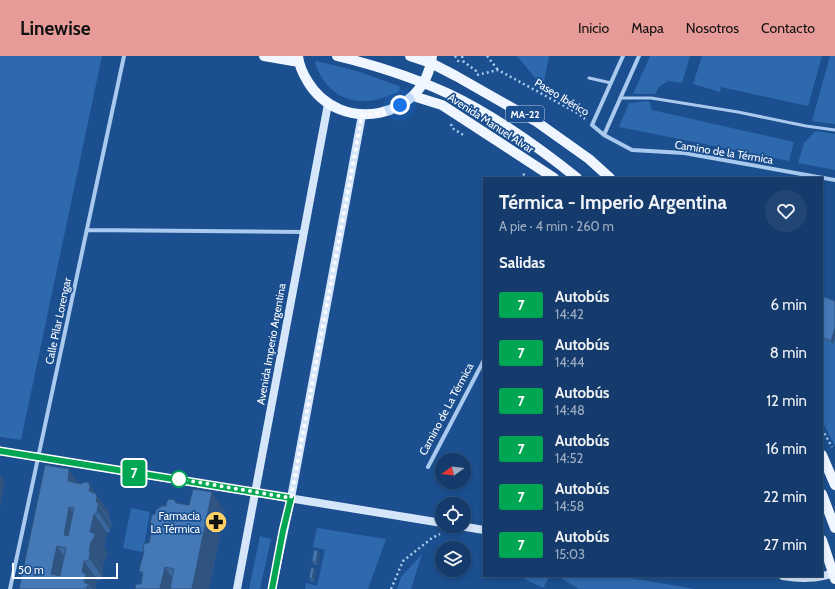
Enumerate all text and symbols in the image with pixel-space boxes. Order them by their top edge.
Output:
text: Linewise [20,17,91,40]
text: Inicio [578,19,609,37]
text: Mapa [631,19,664,37]
text: Nosotros [686,19,739,37]
text: Contacto [761,19,815,37]
street label: Paseo Ibérico [532,75,592,119]
street label: Avenida Manuel Alvar [445,90,537,156]
your location [390,95,410,115]
road number: MA-22 [506,106,544,122]
street label: Camino de la Térmica [674,137,775,167]
button: heart [765,190,807,232]
text: Térmica - Imperio Argentina [499,191,727,214]
text: A pie · 4 min · 260 m [499,218,614,234]
text: Salidas [499,254,545,272]
street label: Calle Pilar Lorengar [42,276,74,366]
street label: Avenida Imperio Argentina [253,282,289,406]
text: Autobús [555,288,609,306]
text: 7 [517,296,525,314]
text: 6 min [770,296,807,314]
text: 14:42 [555,306,584,322]
text: Autobús [555,336,609,354]
text: 7 [517,344,525,362]
text: 8 min [770,344,807,362]
text: 14:44 [555,354,584,370]
street label: Camino de La Térmica [416,360,477,458]
text: Autobús [555,384,609,402]
text: 7 [517,392,525,410]
text: 12 min [766,392,807,410]
text: 14:48 [555,402,585,418]
text: Autobús [555,432,609,450]
text: 7 [517,440,525,458]
text: 16 min [765,440,807,458]
text: 14:52 [555,450,583,466]
north arrow [435,453,471,489]
map controls [435,453,471,577]
line badge: 7 [121,460,147,486]
text: 7 [130,464,138,482]
unlabelled marker [170,470,188,488]
text: Autobús [555,480,609,498]
text: 7 [517,488,525,506]
text: 22 min [763,488,807,506]
button: locate [435,497,471,533]
text: 14:58 [555,498,584,514]
place label: Farmacia La Térmica [150,509,201,536]
pharmacy icon: Farmacia La Térmica [203,509,229,535]
text: Autobús [555,528,609,546]
text: 7 [517,536,525,554]
text: 27 min [764,536,807,554]
button: layers [435,541,471,577]
text: 15:03 [555,546,585,562]
scale bar [12,561,118,580]
text: 50 m [18,563,44,577]

